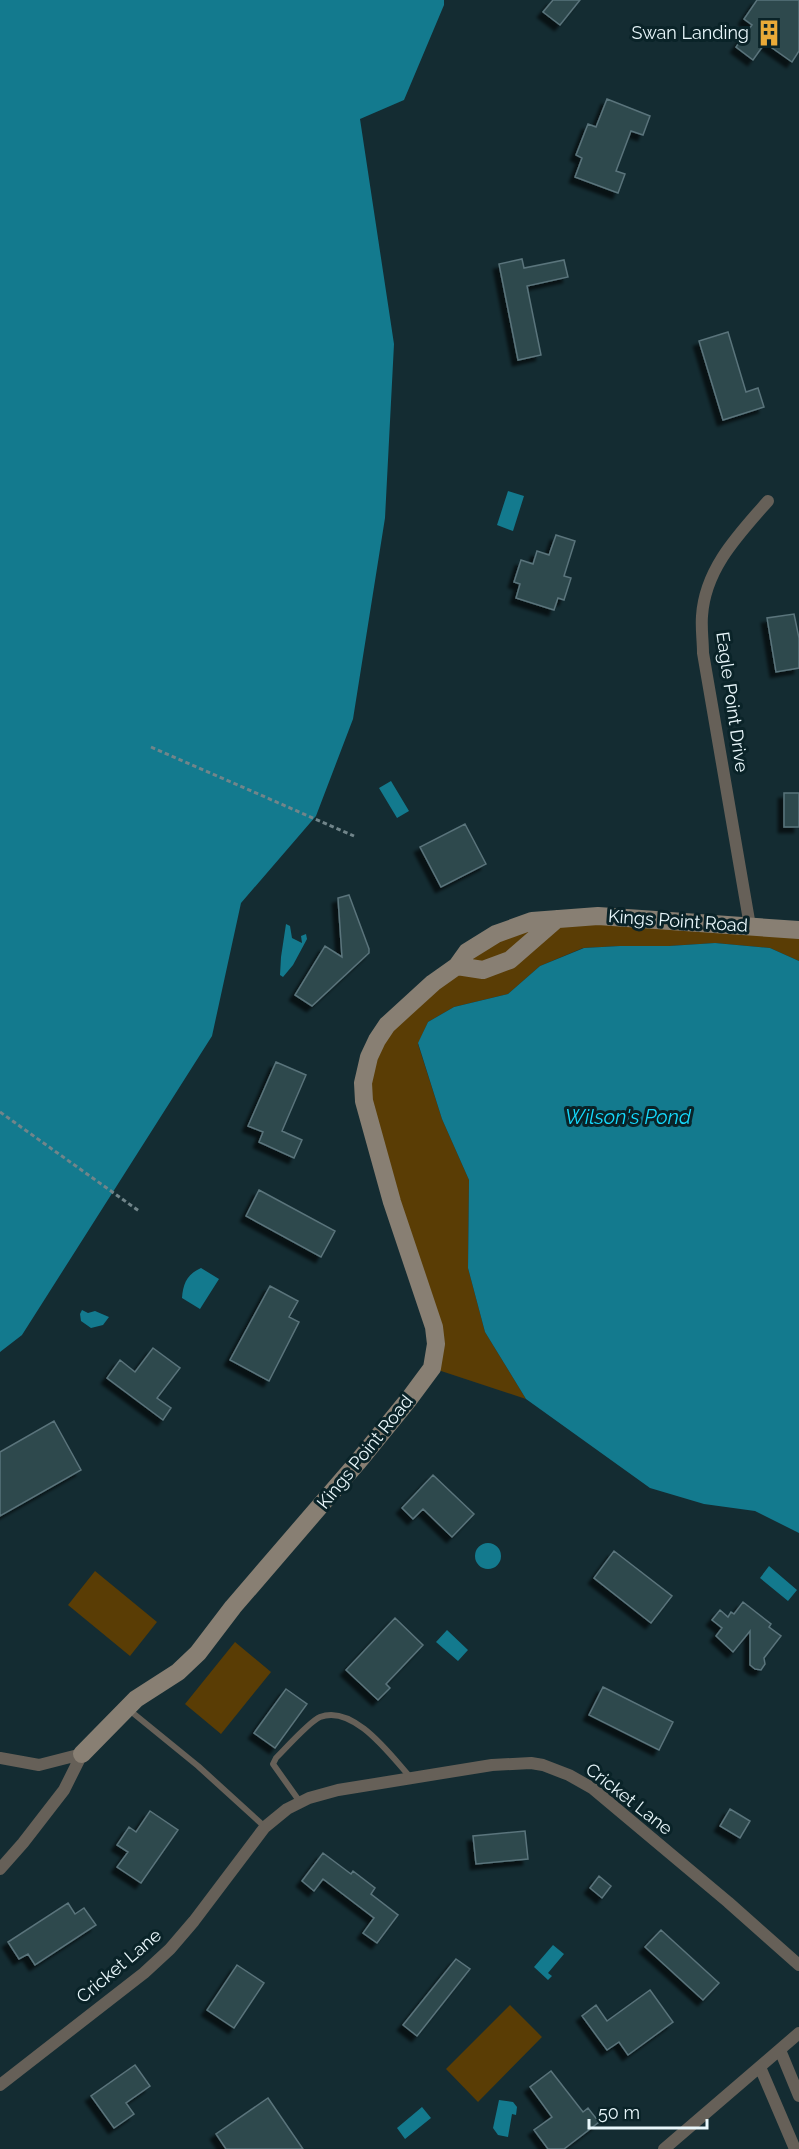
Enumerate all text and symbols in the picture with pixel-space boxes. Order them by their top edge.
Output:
building icon: Swan Landing [754,18,784,48]
place label: Swan Landing [632,22,749,43]
street label: Eagle Point Drive [712,630,753,774]
street label: Kings Point Road [607,905,749,936]
water label: Wilson's Pond [565,1105,692,1129]
street label: Kings Point Road [312,1391,417,1513]
street label: Cricket Lane [582,1758,677,1839]
street label: Cricket Lane [72,1924,166,2007]
scale bar [589,2092,708,2130]
text: 50 m [598,2102,640,2123]

